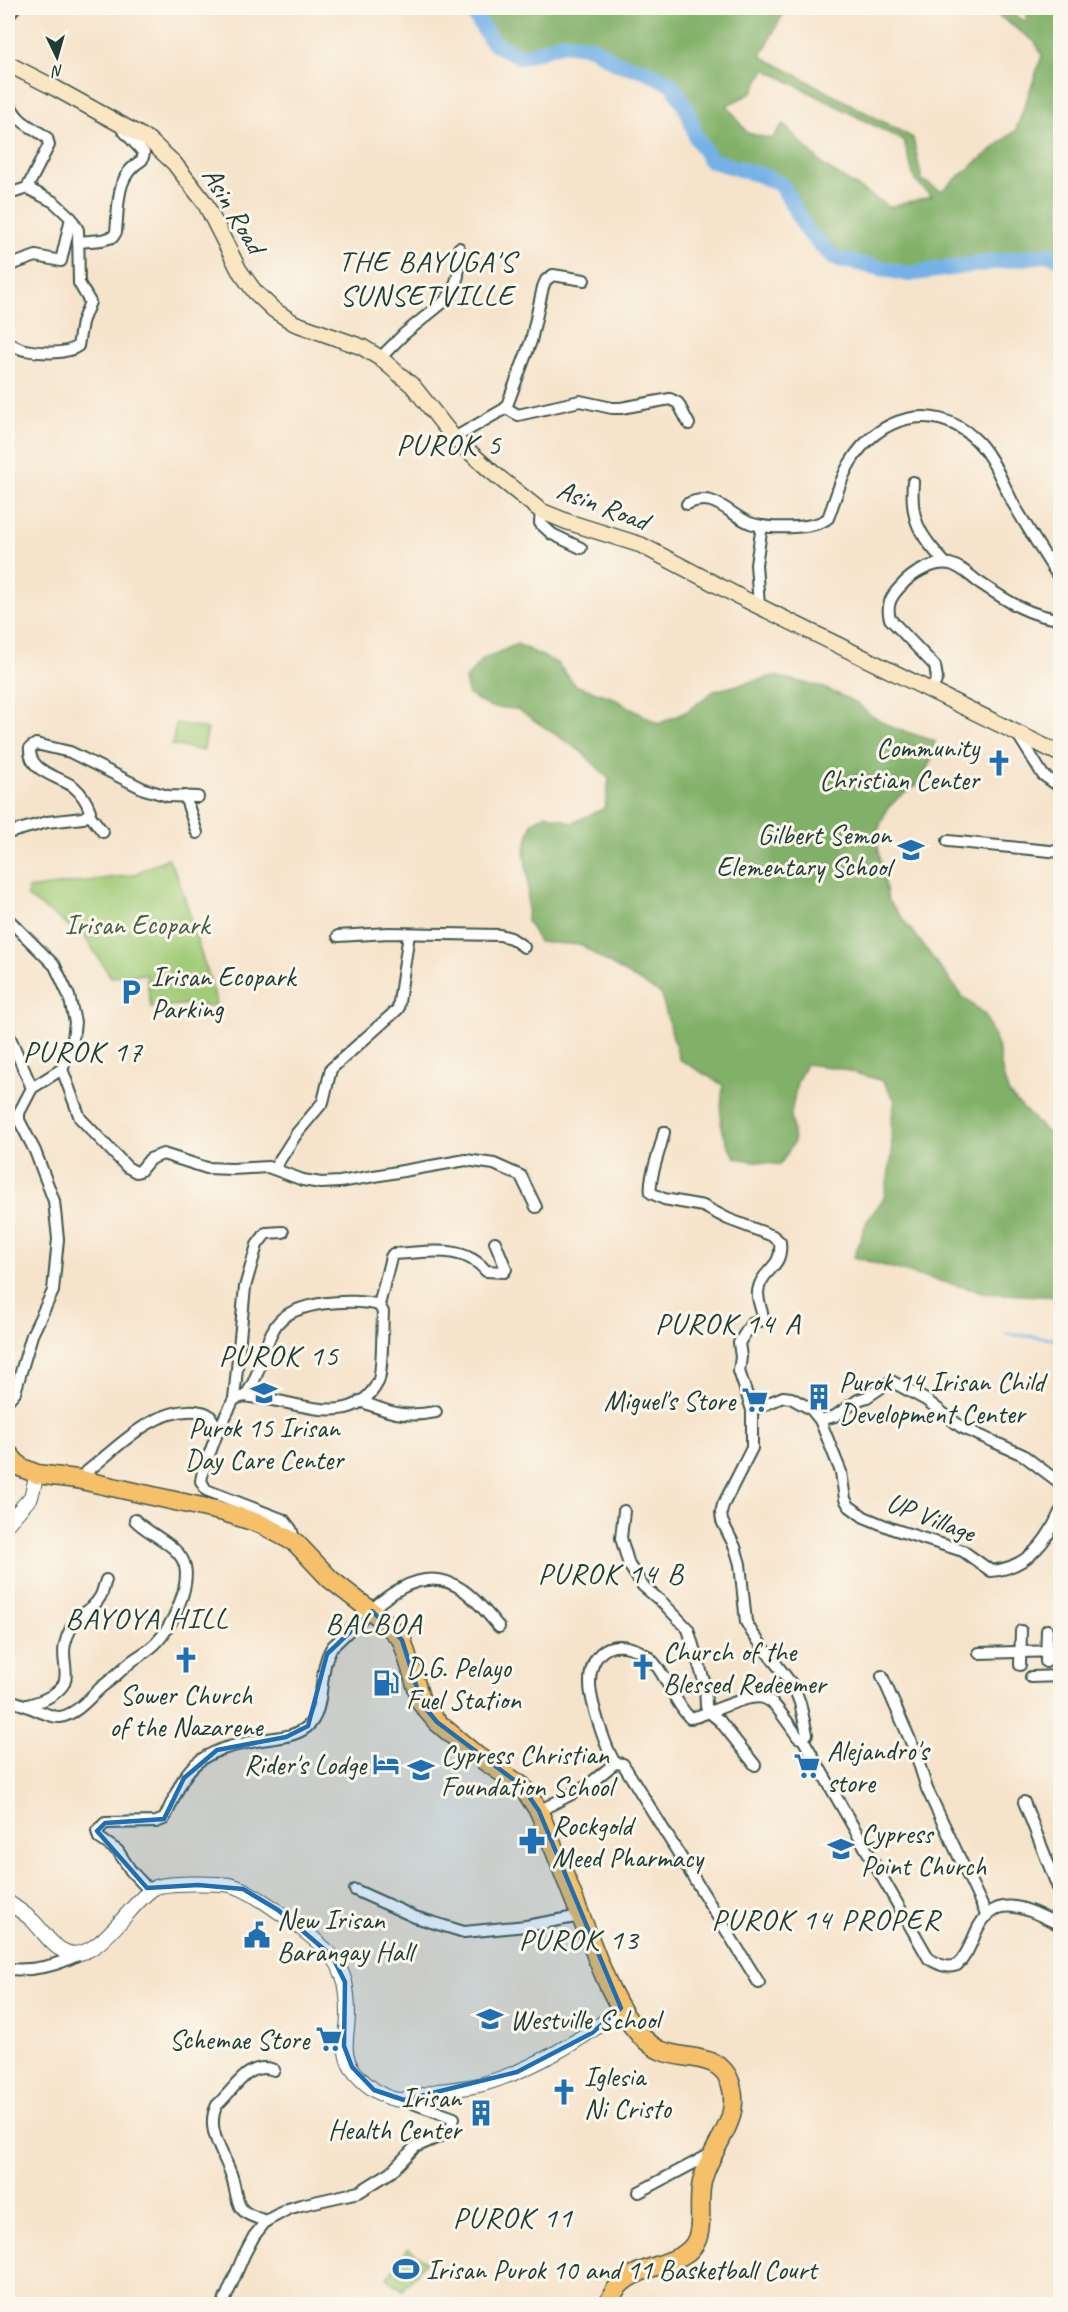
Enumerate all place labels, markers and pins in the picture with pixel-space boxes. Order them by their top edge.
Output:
place label: Community Christian Center [819,730,981,797]
church icon: Community Christian Center [984,748,1014,778]
place label: Gilbert Semon Elementary School [716,817,896,884]
school or university icon: Gilbert Semon Elementary School [896,835,926,865]
place label: Irisan Ecopark Parking [151,959,298,1026]
parking icon: Irisan Ecopark Parking [116,977,146,1007]
place label: Purok 14 Irisan Child Development Center [839,1364,1048,1431]
school or university icon: Purok 15 Irisan Day Care Center [249,1378,279,1408]
building icon: Purok 14 Irisan Child Development Center [804,1382,834,1412]
place label: Miguel's Store [604,1383,737,1418]
supermarket icon: Miguel's Store [740,1385,770,1415]
place label: Purok 15 Irisan Day Care Center [185,1410,345,1477]
place label: Church of the Blessed Redeemer [663,1634,828,1701]
church icon: Sower Church of the Nazarene [171,1645,201,1675]
place label: D.G. Pelayo Fuel Station [406,1650,522,1717]
church icon: Church of the Blessed Redeemer [628,1652,658,1682]
fuel station icon: D.G. Pelayo Fuel Station [371,1668,401,1698]
place label: Sower Church of the Nazarene [110,1677,264,1744]
place label: Alejandro's store [827,1733,931,1800]
place label: Cypress Christian Foundation School [441,1737,618,1804]
place label: Rider's Lodge [244,1747,368,1782]
hotel icon: Rider's Lodge [371,1749,401,1779]
supermarket icon: Alejandro's store [792,1751,822,1781]
school or university icon: Cypress Christian Foundation School [406,1755,436,1785]
place label: Rockgold Meed Pharmacy [552,1808,705,1875]
place label: Cypress Point Church [861,1816,986,1883]
pharmacy icon: Rockgold Meed Pharmacy [517,1826,547,1856]
school or university icon: Cypress Point Church [826,1834,856,1864]
place label: New Irisan Barangay Hall [277,1902,418,1969]
public building icon: New Irisan Barangay Hall [242,1920,272,1950]
place label: Westville School [510,2002,665,2037]
school or university icon: Westville School [475,2004,505,2034]
place label: Schemae Store [169,2022,311,2057]
supermarket icon: Schemae Store [314,2024,344,2054]
place label: Iglesia Ni Cristo [584,2059,673,2126]
church icon: Iglesia Ni Cristo [549,2077,579,2107]
place label: Irisan Health Center [328,2080,463,2147]
building icon: Irisan Health Center [466,2098,496,2128]
place label: Irisan Purok 10 and 11 Basketball Court [426,2252,819,2287]
sports icon: Irisan Purok 10 and 11 Basketball Court [391,2254,421,2284]

